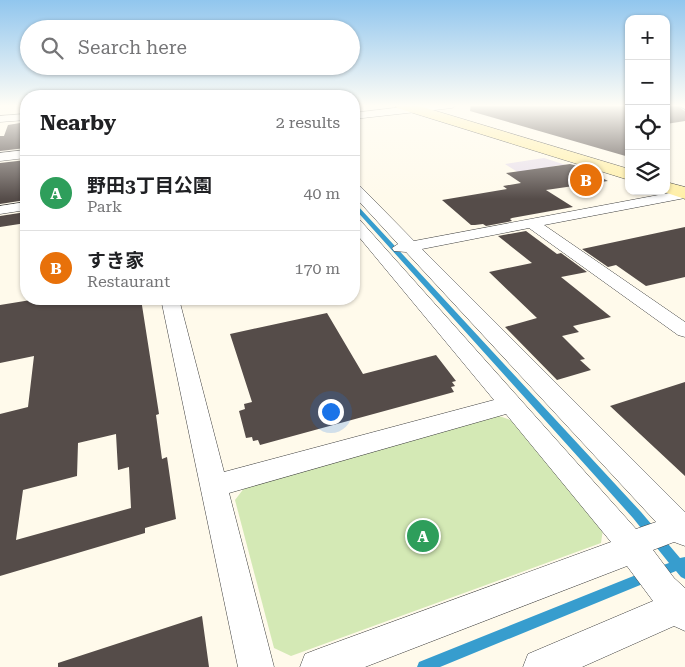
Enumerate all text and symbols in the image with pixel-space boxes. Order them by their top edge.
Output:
map controls [625,15,670,195]
button: + [625,15,670,60]
search box [20,20,360,75]
icon: search [38,34,66,62]
text: Search here [78,36,187,59]
button: − [625,60,670,105]
button: locate [625,105,670,150]
text: Nearby [40,111,116,135]
text: 2 results [276,113,340,132]
button: layers [625,150,670,195]
pin: B [570,161,602,199]
text: 野田3丁目公園 [87,174,212,197]
text: A [50,184,62,203]
text: 40 m [303,184,340,203]
text: Park [87,197,122,216]
text: すき家 [87,249,144,272]
text: B [50,259,62,278]
text: 170 m [294,259,340,278]
text: Restaurant [87,272,170,291]
your location [318,399,344,425]
pin: A [407,517,439,555]

